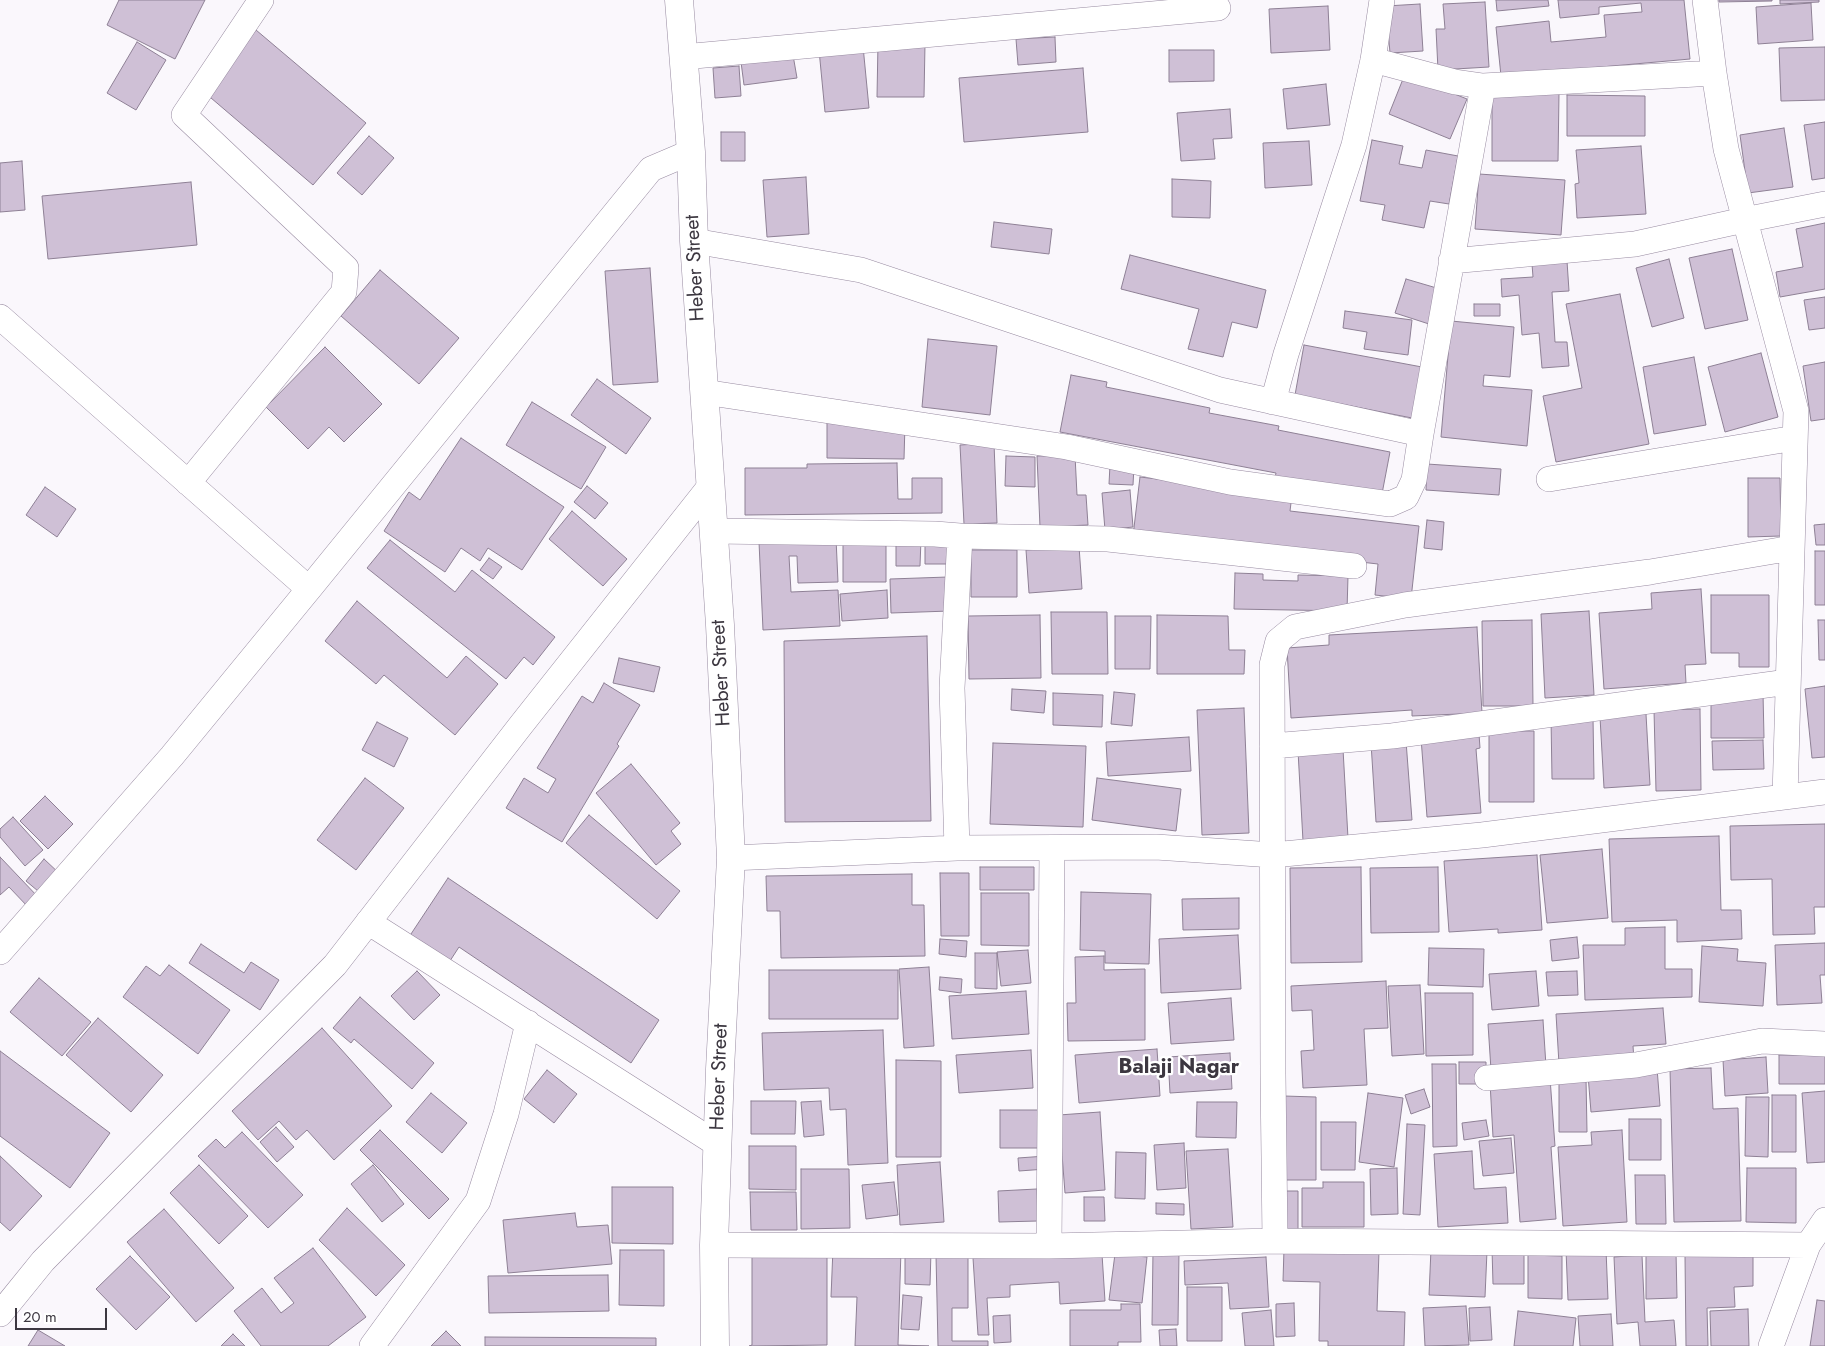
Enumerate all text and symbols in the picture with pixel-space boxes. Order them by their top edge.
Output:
street label: Heber Street [681,214,711,322]
street label: Heber Street [707,619,737,727]
street label: Heber Street [706,1023,734,1131]
district label: Balaji Nagar [1119,1055,1239,1081]
scale bar [18,1298,110,1330]
text: 20 m [23,1306,57,1328]

